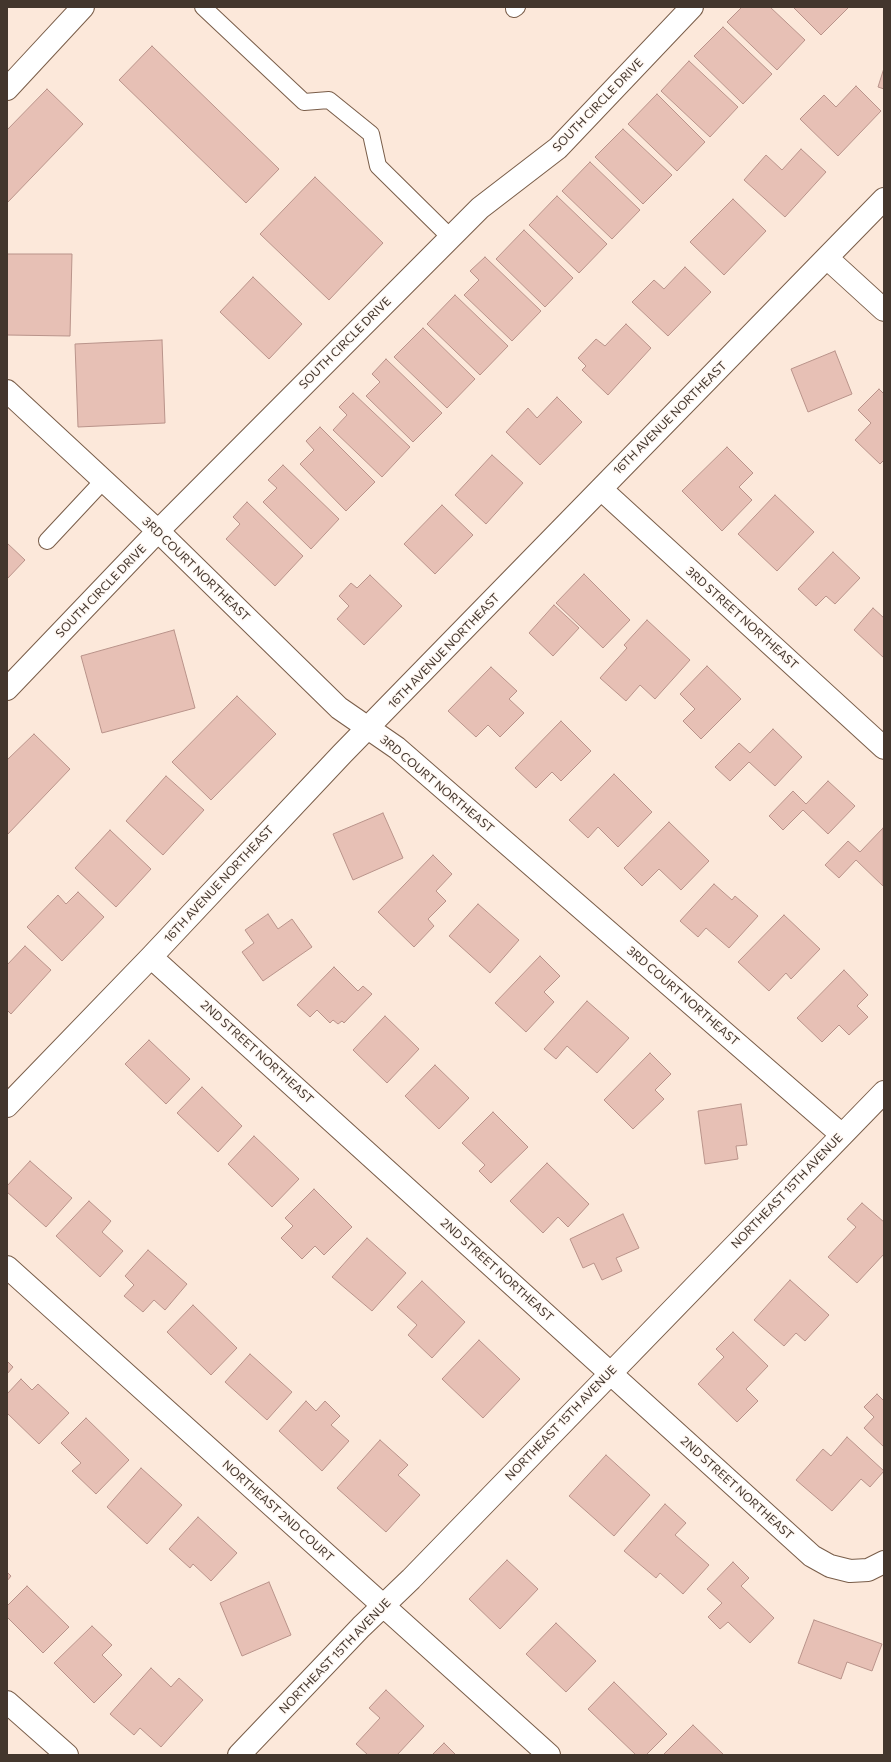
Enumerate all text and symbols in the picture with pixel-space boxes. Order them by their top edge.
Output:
street label: SOUTH CIRCLE DRIVE [550,55,646,155]
street label: SOUTH CIRCLE DRIVE [296,294,394,392]
street label: 16TH AVENUE NORTHEAST [610,358,730,478]
street label: 3RD COURT NORTHEAST [139,514,253,624]
street label: SOUTH CIRCLE DRIVE [53,541,149,641]
street label: 3RD STREET NORTHEAST [683,564,801,672]
street label: 16TH AVENUE NORTHEAST [385,591,503,711]
street label: 3RD COURT NORTHEAST [377,732,497,836]
street label: 16TH AVENUE NORTHEAST [161,823,277,945]
street label: 3RD COURT NORTHEAST [624,943,742,1049]
street label: 2ND STREET NORTHEAST [198,997,316,1107]
street label: NORTHEAST 15TH AVENUE [728,1131,846,1251]
street label: 2ND STREET NORTHEAST [438,1215,556,1325]
street label: NORTHEAST 15TH AVENUE [502,1363,620,1483]
street label: 2ND STREET NORTHEAST [678,1433,796,1543]
street label: NORTHEAST 2ND COURT [219,1457,337,1565]
street label: NORTHEAST 15TH AVENUE [276,1596,394,1716]

